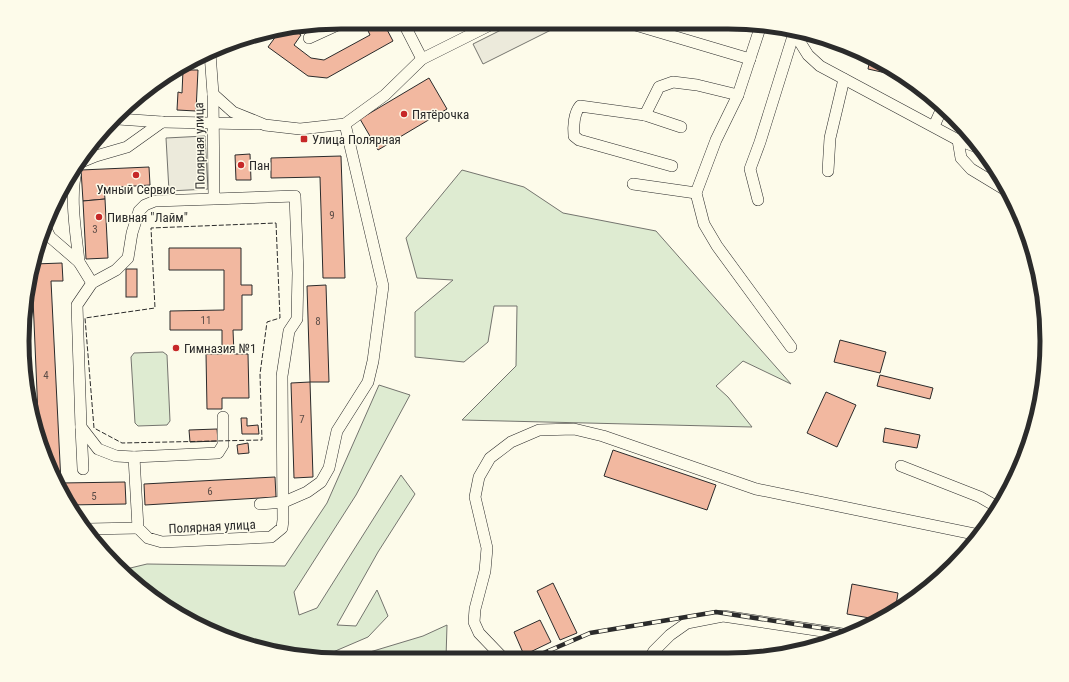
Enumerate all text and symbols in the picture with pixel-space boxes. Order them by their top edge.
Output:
street label: Полярная улица [191,102,208,190]
place label: Пятёрочка [412,107,469,122]
marker: Пятёрочка [399,109,409,119]
place label: Улица Полярная [312,132,401,147]
marker: Улица Полярная [299,134,309,144]
place label: Пан [249,158,270,173]
marker: Пан [236,160,246,170]
marker: Умный Сервис [131,170,141,180]
place label: Умный Сервис [97,182,175,197]
house number: 9 [329,209,335,222]
place label: Пивная "Лайм" [107,210,188,225]
marker: Пивная "Лайм" [94,212,104,222]
house number: 3 [92,223,98,236]
house number: 11 [201,314,211,327]
house number: 8 [315,315,321,328]
place label: Гимназия №1 [184,341,257,356]
marker: Гимназия №1 [171,343,181,353]
house number: 4 [43,369,49,382]
house number: 7 [299,413,305,426]
house number: 6 [207,485,213,498]
house number: 5 [91,490,97,503]
street label: Полярная улица [168,517,256,536]

